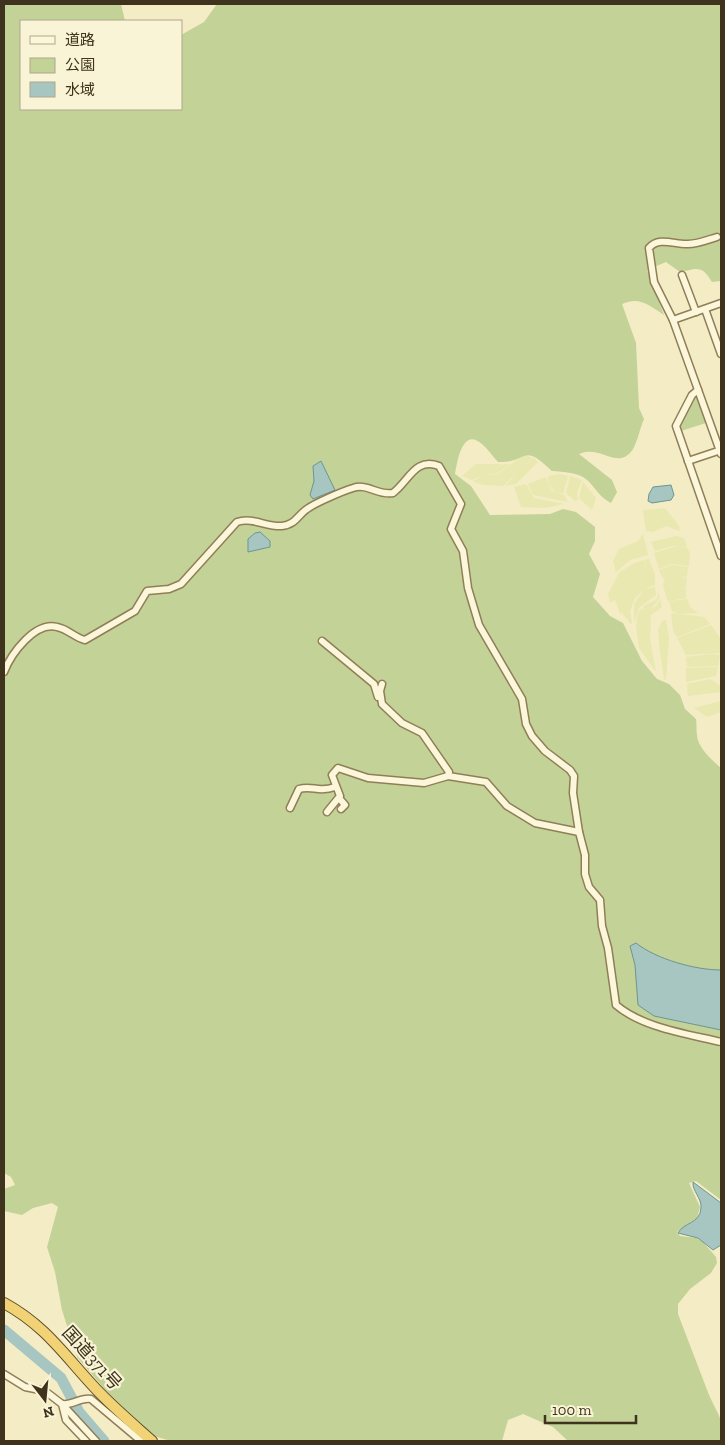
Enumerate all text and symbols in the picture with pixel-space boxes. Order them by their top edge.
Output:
legend [20,20,182,110]
text: 道路 [65,31,95,49]
text: 公園 [65,56,95,74]
text: 水域 [65,81,95,99]
street label: 国道371号 [58,1322,126,1394]
north arrow [20,1375,70,1425]
scale bar [545,1392,636,1424]
text: 100 m [552,1401,591,1419]
text: N [41,1402,56,1422]

